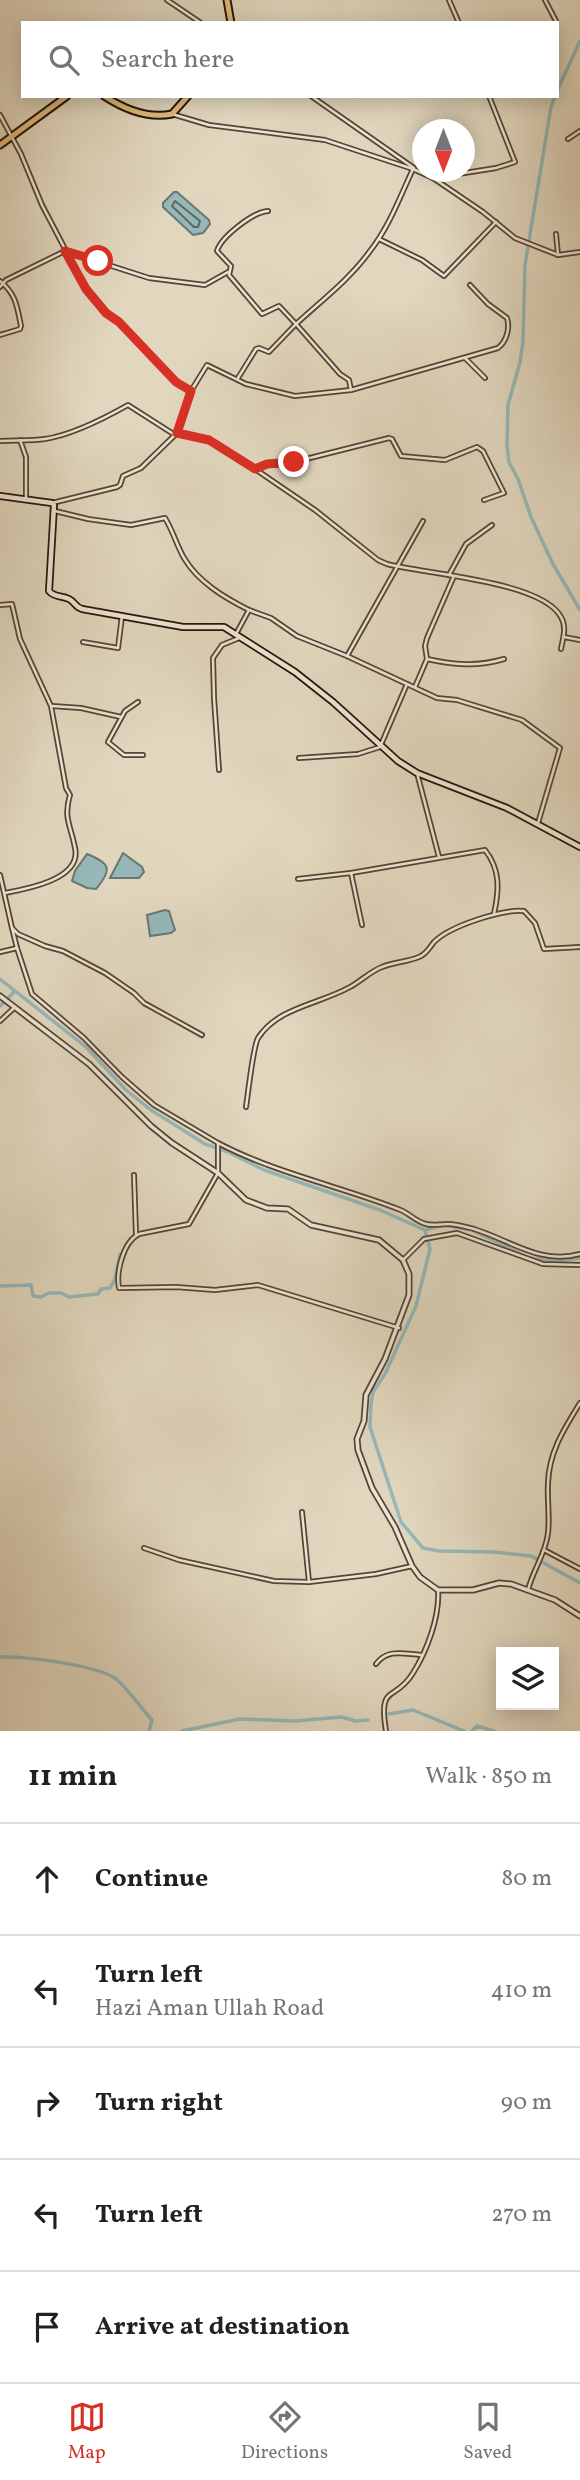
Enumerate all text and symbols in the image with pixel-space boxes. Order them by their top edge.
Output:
search box [21,21,559,98]
icon: search [45,41,83,79]
text: Search here [101,42,234,78]
north arrow [412,119,475,182]
route start [82,245,113,276]
route end [278,446,309,477]
map controls [496,1647,559,1710]
button: layers [496,1647,559,1710]
text: 11 min [28,1756,118,1798]
text: Walk · 850 m [425,1761,552,1793]
icon: ahead [28,1860,66,1898]
text: Continue [95,1861,208,1897]
text: 80 m [502,1863,552,1895]
text: Turn left [95,1957,203,1993]
icon: left [28,1972,66,2010]
text: 410 m [491,1975,552,2007]
text: Hazi Aman Ullah Road [95,1993,324,2025]
icon: right [28,2084,66,2122]
text: Turn right [95,2085,223,2121]
text: 90 m [501,2087,552,2119]
icon: left [28,2196,66,2234]
text: Turn left [95,2197,203,2233]
text: 270 m [491,2199,552,2231]
icon: arrive [28,2308,66,2346]
text: Arrive at destination [95,2309,350,2345]
tab: Map [68,2398,106,2466]
tab: Directions [241,2398,328,2466]
tab: Saved [463,2398,512,2466]

